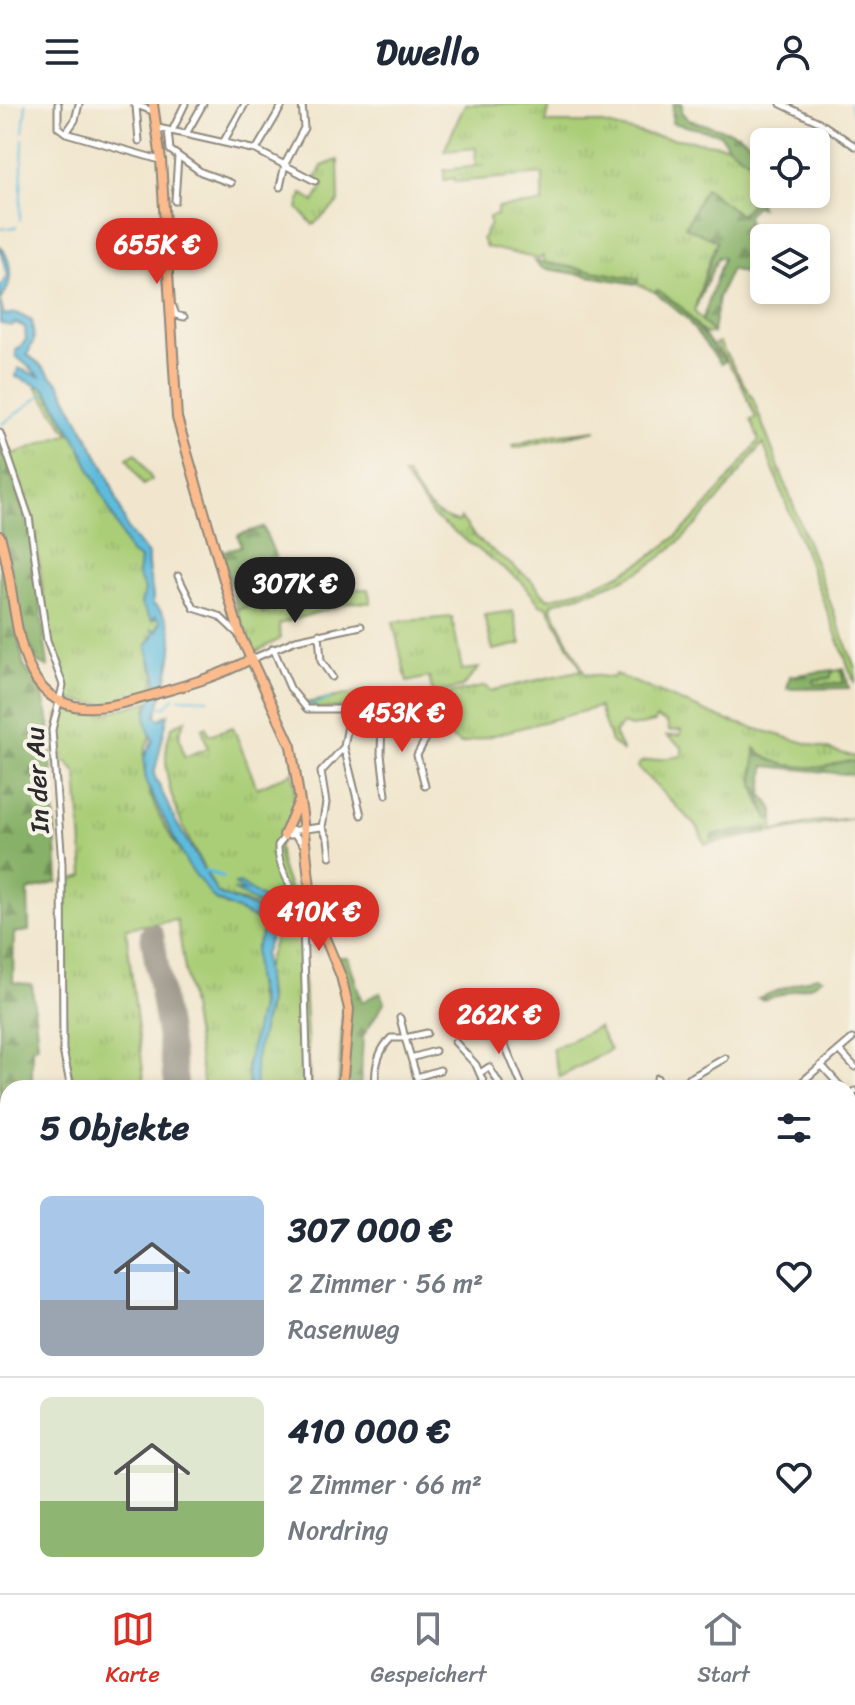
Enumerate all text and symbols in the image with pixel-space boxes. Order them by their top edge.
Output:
text: Dwello [376,20,479,84]
icon: menu [40,30,84,74]
icon: person [771,30,815,74]
map controls [750,128,830,304]
button: locate [750,128,830,208]
pin: 655K € [92,218,222,286]
text: 655K € [114,221,200,267]
button: layers [750,224,830,304]
pin: 307K € [230,557,360,625]
text: 307K € [252,560,338,606]
pin: 453K € [337,686,467,754]
text: 453K € [359,689,445,735]
street label: In der Au [11,726,63,835]
pin: 410K € [254,885,384,953]
text: 410K € [277,888,361,934]
pin: 262K € [434,988,564,1056]
text: 262K € [457,991,541,1037]
text: 5 Objekte [40,1098,189,1158]
icon: filters [772,1106,816,1150]
text: 307 000 € [288,1200,452,1260]
icon: home [104,1228,200,1324]
icon: heart [772,1254,816,1298]
text: 2 Zimmer · 56 m² [288,1260,483,1306]
text: Rasenweg [288,1306,400,1352]
text: 410 000 € [288,1401,450,1461]
icon: home [104,1429,200,1525]
icon: heart [772,1455,816,1499]
text: 2 Zimmer · 66 m² [288,1461,482,1507]
text: Nordring [288,1507,389,1553]
tab: Karte [105,1607,160,1694]
tab: Gespeichert [371,1607,486,1694]
tab: Start [697,1607,750,1694]

